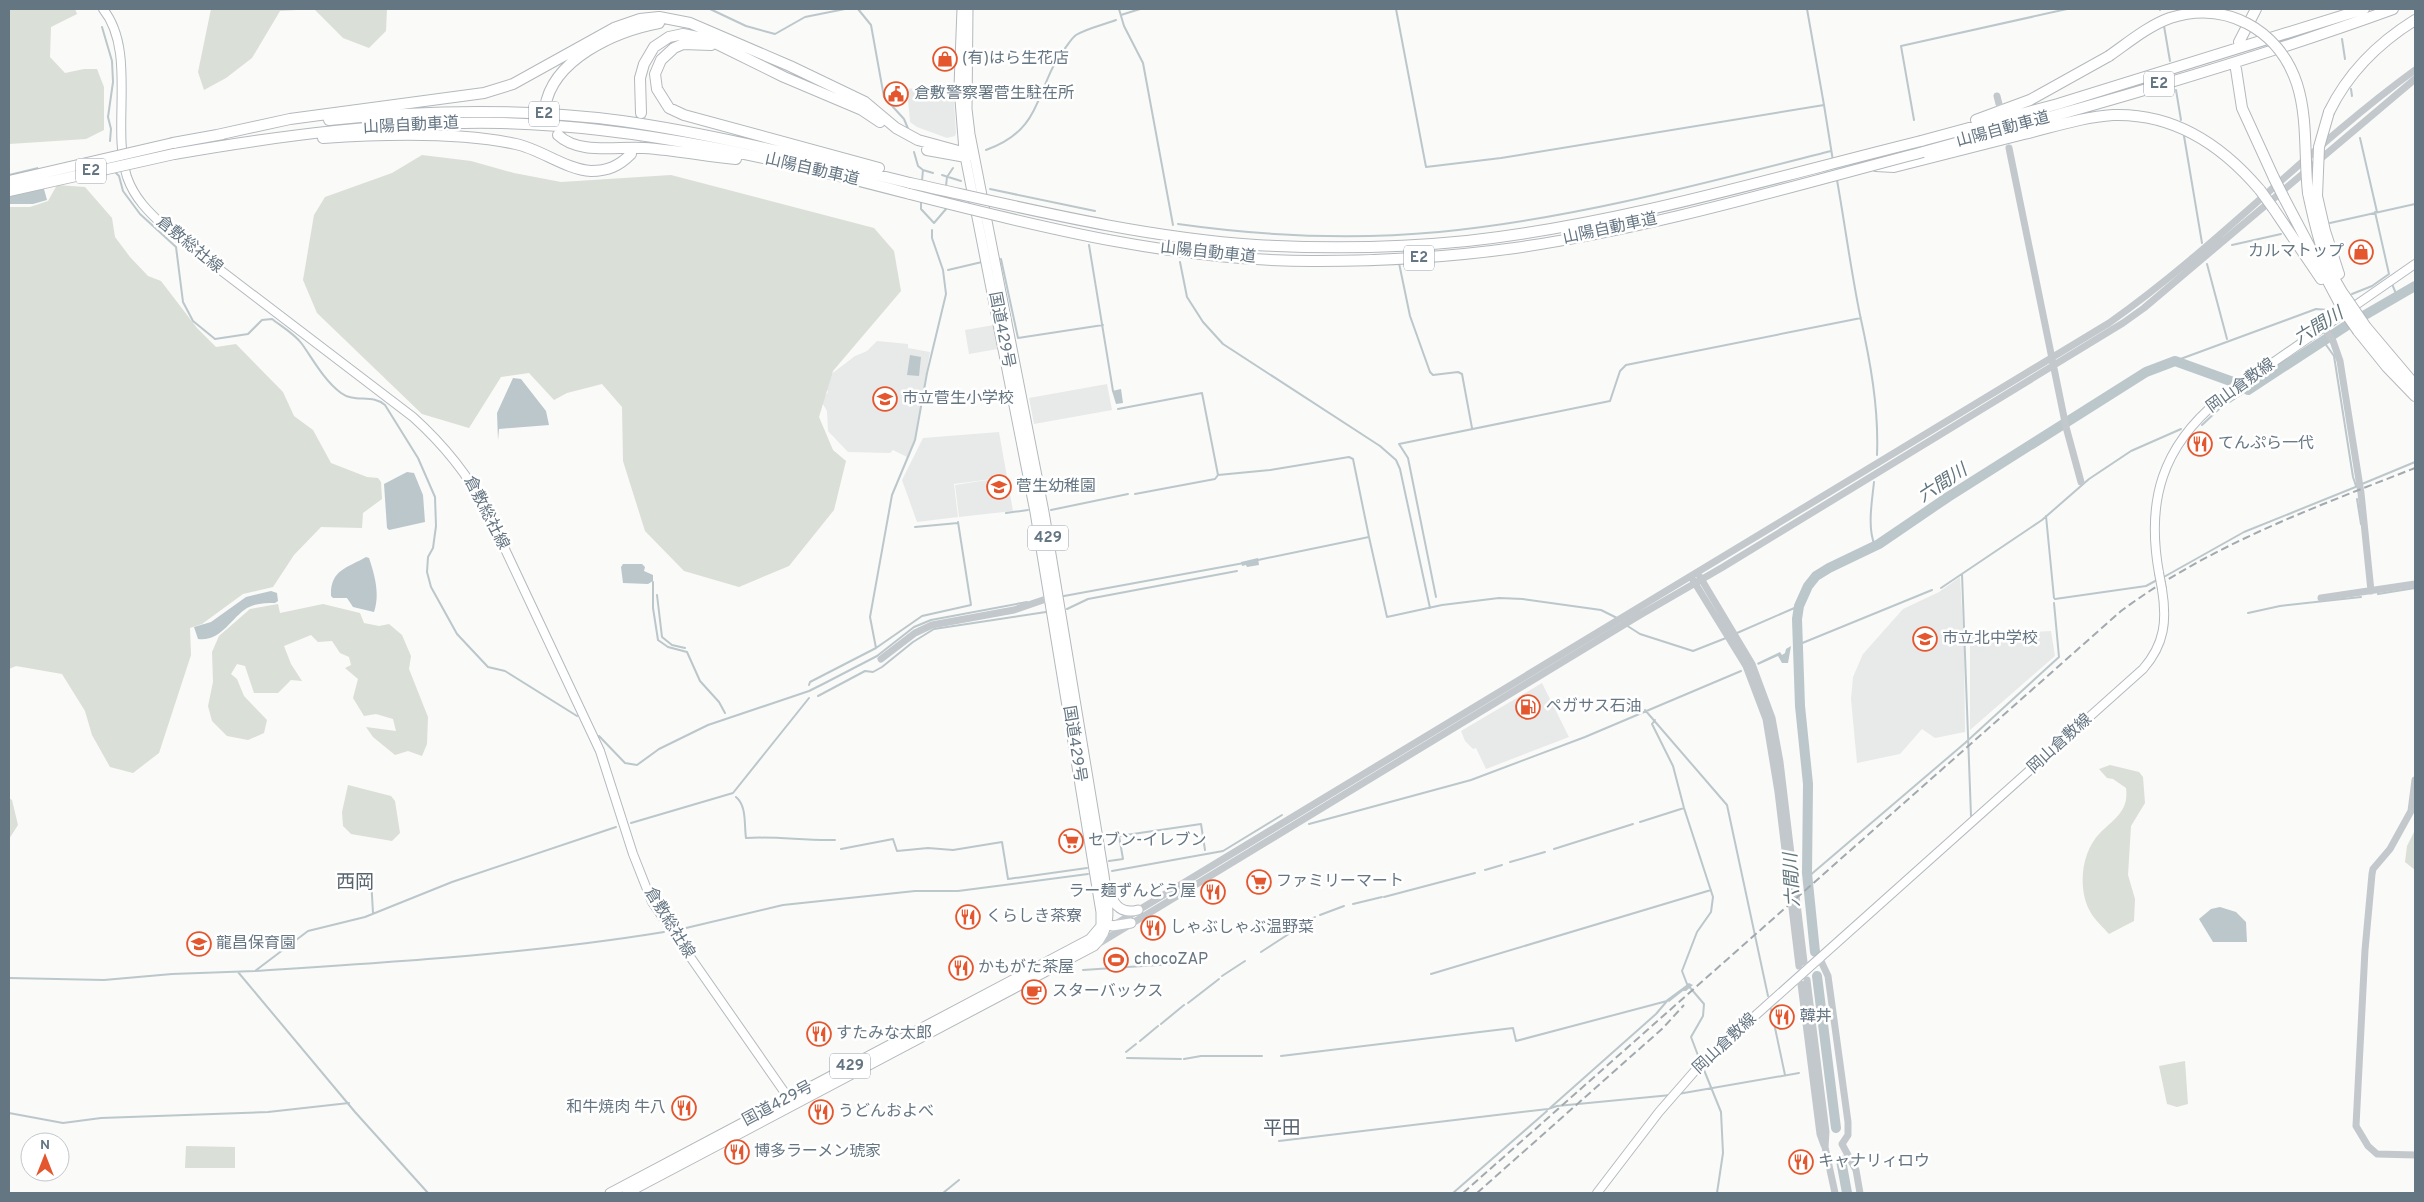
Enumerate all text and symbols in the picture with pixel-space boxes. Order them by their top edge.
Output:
shop icon: (有)はら生花店 [932,46,958,72]
place label: (有)はら生花店 [962,49,1069,69]
road number: E2 [2144,72,2174,96]
public building icon: 倉敷警察署菅生駐在所 [883,81,909,107]
place label: 倉敷警察署菅生駐在所 [914,84,1074,104]
road number: E2 [529,102,559,126]
street label: 山陽自動車道 [1954,108,2052,152]
street label: 山陽自動車道 [363,114,459,138]
street label: 山陽自動車道 [763,149,861,191]
road number: E2 [76,158,106,184]
street label: 山陽自動車道 [1561,209,1659,249]
street label: 倉敷総社線 [152,212,226,278]
street label: 山陽自動車道 [1159,238,1257,268]
shop icon: カルマトップ [2348,239,2374,265]
place label: カルマトップ [2248,242,2344,262]
road number: E2 [1404,246,1434,270]
street label: 国道429号 [984,290,1018,370]
water label: 六間川 [2290,302,2350,351]
street label: 岡山倉敷線 [2203,354,2279,418]
school or university icon: 市立菅生小学校 [872,386,898,412]
place label: 市立菅生小学校 [902,389,1014,409]
restaurant icon: てんぷら一代 [2187,431,2213,457]
place label: てんぷら一代 [2218,434,2314,454]
water label: 六間川 [1914,459,1974,508]
street label: 倉敷総社線 [459,473,513,553]
school or university icon: 菅生幼稚園 [986,474,1012,500]
place label: 菅生幼稚園 [1016,477,1096,497]
road number: 429 [1028,526,1068,550]
school or university icon: 市立北中学校 [1912,626,1938,652]
place label: 市立北中学校 [1942,629,2038,649]
fuel station icon: ペガサス石油 [1515,694,1541,720]
place label: ペガサス石油 [1546,697,1642,717]
street label: 国道429号 [1058,704,1090,784]
street label: 岡山倉敷線 [2024,710,2096,778]
supermarket icon: セブン-イレブン [1058,828,1084,854]
place label: セブン-イレブン [1088,831,1206,851]
water label: 六間川 [1780,850,1806,908]
supermarket icon: ファミリーマート [1246,869,1272,895]
district label: 西岡 [336,871,374,895]
place label: ファミリーマート [1276,872,1404,892]
restaurant icon: ラー麺ずんどう屋 [1200,879,1226,905]
place label: ラー麺ずんどう屋 [1068,882,1196,902]
street label: 倉敷総社線 [639,884,699,962]
restaurant icon: くらしき茶寮 [955,904,981,930]
place label: くらしき茶寮 [986,907,1082,927]
restaurant icon: しゃぶしゃぶ温野菜 [1140,915,1166,941]
place label: しゃぶしゃぶ温野菜 [1170,918,1314,938]
school or university icon: 龍昌保育園 [186,931,212,957]
place label: 龍昌保育園 [216,934,296,954]
sports icon: chocoZAP [1103,947,1129,973]
place label: chocoZAP [1134,950,1208,970]
restaurant icon: かもがた茶屋 [948,955,974,981]
place label: かもがた茶屋 [978,958,1074,978]
cafe icon: スターバックス [1021,979,1047,1005]
place label: スターバックス [1052,982,1163,1002]
restaurant icon: 韓丼 [1769,1004,1795,1030]
place label: 韓丼 [1800,1007,1832,1027]
street label: 岡山倉敷線 [1689,1009,1761,1079]
restaurant icon: すたみな太郎 [806,1021,832,1047]
place label: すたみな太郎 [836,1024,932,1044]
road number: 429 [830,1054,870,1078]
street label: 国道429号 [739,1077,817,1131]
restaurant icon: 和牛焼肉 牛八 [671,1095,697,1121]
place label: 和牛焼肉 牛八 [566,1098,666,1118]
restaurant icon: うどんおよべ [808,1099,834,1125]
place label: うどんおよべ [838,1102,934,1122]
district label: 平田 [1263,1117,1301,1141]
north arrow [20,1132,70,1182]
text: N [40,1137,50,1154]
restaurant icon: 博多ラーメン琥家 [724,1139,750,1165]
place label: 博多ラーメン琥家 [754,1142,881,1162]
restaurant icon: キャナリィ·ロウ [1788,1149,1814,1175]
place label: キャナリィ·ロウ [1818,1152,1930,1172]

